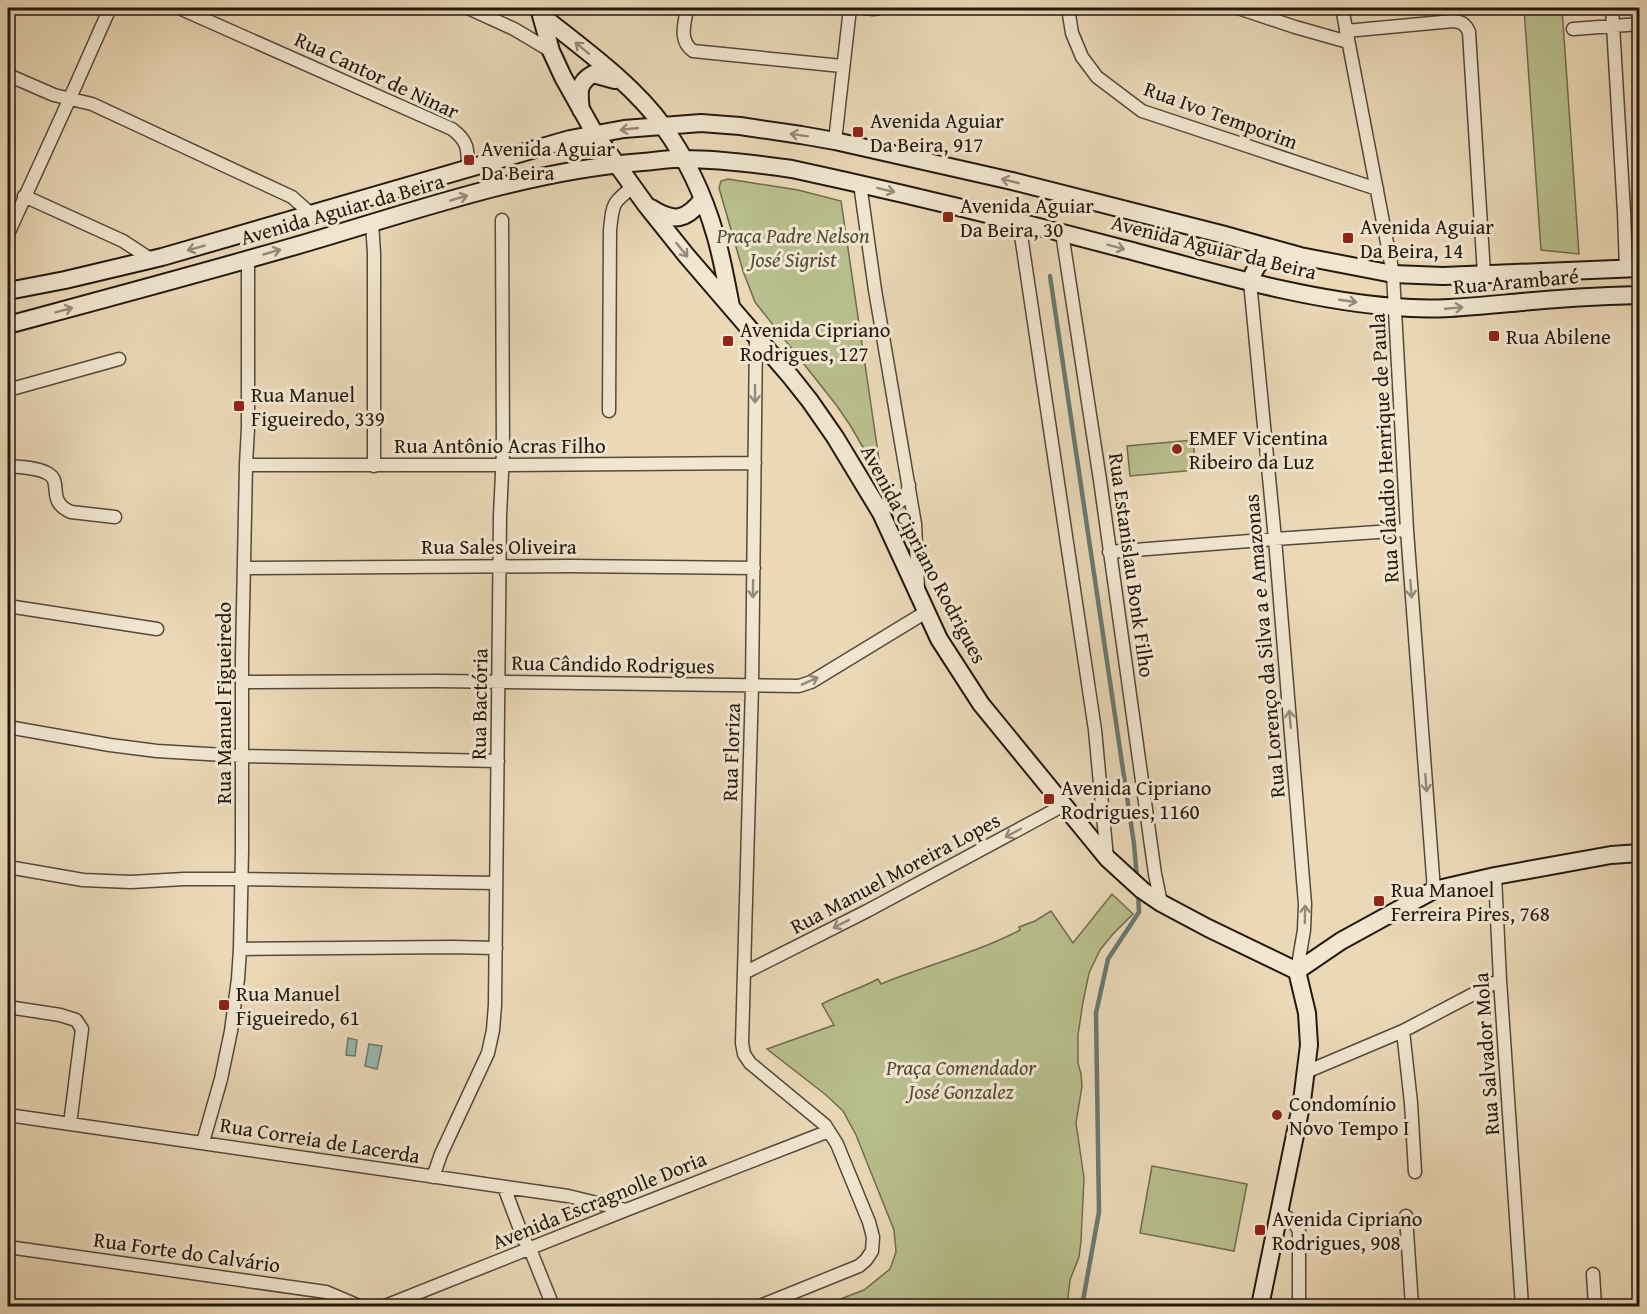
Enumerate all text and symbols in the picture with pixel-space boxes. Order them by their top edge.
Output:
street label: Rua Cantor de Ninar [290,23,465,127]
one-way arrow [575,41,590,55]
street label: Rua Ivo Temporim [1140,73,1302,157]
place label: Avenida Aguiar Da Beira, 917 [870,105,1004,160]
one-way arrow [619,124,639,135]
marker: Avenida Aguiar Da Beira, 917 [851,125,865,139]
one-way arrow [790,129,809,140]
place label: Avenida Aguiar Da Beira [481,133,615,188]
marker: Avenida Aguiar Da Beira [462,153,476,167]
street label: Avenida Aguiar da Beira [237,165,447,253]
one-way arrow [1001,175,1020,186]
one-way arrow [876,184,895,196]
place label: Avenida Aguiar Da Beira, 30 [960,190,1094,245]
one-way arrow [450,192,469,203]
street label: Avenida Aguiar da Beira [1108,207,1320,288]
marker: Avenida Aguiar Da Beira, 30 [941,210,955,224]
place label: Avenida Aguiar Da Beira, 14 [1360,211,1494,266]
park label: Praça Padre Nelson José Sigrist [716,220,870,275]
marker: Avenida Aguiar Da Beira, 14 [1341,231,1355,245]
one-way arrow [1106,241,1125,253]
one-way arrow [676,242,689,258]
one-way arrow [187,243,206,254]
one-way arrow [262,246,281,258]
street label: Rua Arambaré [1452,260,1580,302]
one-way arrow [1338,296,1358,307]
one-way arrow [1444,302,1464,313]
one-way arrow [54,304,73,315]
street label: Rua Cláudio Henrique de Paula [1361,312,1407,584]
place label: Avenida Cipriano Rodrigues, 127 [740,314,891,369]
place label: Rua Abilene [1506,321,1611,352]
marker: Rua Abilene [1487,329,1501,343]
marker: Avenida Cipriano Rodrigues, 127 [721,334,735,348]
place label: Rua Manuel Figueiredo, 339 [251,379,385,434]
one-way arrow [749,384,761,404]
marker: Rua Manuel Figueiredo, 339 [232,399,246,413]
place label: EMEF Vicentina Ribeiro da Luz [1189,422,1328,477]
street label: Rua Antônio Acras Filho [394,430,606,461]
street label: Avenida Cipriano Rodrigues [853,439,995,669]
marker: EMEF Vicentina Ribeiro da Luz [1170,442,1184,456]
street label: Rua Estanislau Bonk Filho [1101,451,1163,679]
street label: Rua Lorenço da Silva a e Amazonas [1235,493,1293,799]
street label: Rua Sales Oliveira [421,531,577,562]
one-way arrow [1406,578,1417,598]
one-way arrow [747,579,759,599]
street label: Rua Manuel Figueiredo [208,602,239,804]
street label: Rua Cândido Rodrigues [511,647,715,681]
street label: Rua Bactória [463,648,495,760]
one-way arrow [800,675,818,686]
street label: Rua Floriza [714,702,748,802]
one-way arrow [1284,710,1295,730]
place label: Avenida Cipriano Rodrigues, 1160 [1061,772,1212,827]
one-way arrow [1421,773,1432,793]
marker: Avenida Cipriano Rodrigues, 1160 [1042,792,1056,806]
street label: Rua Manuel Moreira Lopes [784,804,1006,942]
one-way arrow [1005,827,1022,839]
place label: Rua Manoel Ferreira Pires, 768 [1391,874,1550,929]
marker: Rua Manoel Ferreira Pires, 768 [1372,894,1386,908]
one-way arrow [1299,904,1310,924]
one-way arrow [832,919,850,930]
street label: Rua Salvador Mola [1465,972,1507,1136]
place label: Rua Manuel Figueiredo, 61 [236,978,360,1033]
marker: Rua Manuel Figueiredo, 61 [217,998,231,1012]
park label: Praça Comendador José Gonzalez [885,1052,1037,1107]
place label: Condomínio Novo Tempo I [1289,1088,1410,1143]
marker: Condomínio Novo Tempo I [1270,1108,1284,1122]
street label: Rua Correia de Lacerda [218,1109,422,1171]
street label: Avenida Escragnolle Doria [487,1143,711,1257]
place label: Avenida Cipriano Rodrigues, 908 [1272,1203,1423,1258]
marker: Avenida Cipriano Rodrigues, 908 [1253,1223,1267,1237]
street label: Rua Forte do Calvário [92,1224,282,1280]

